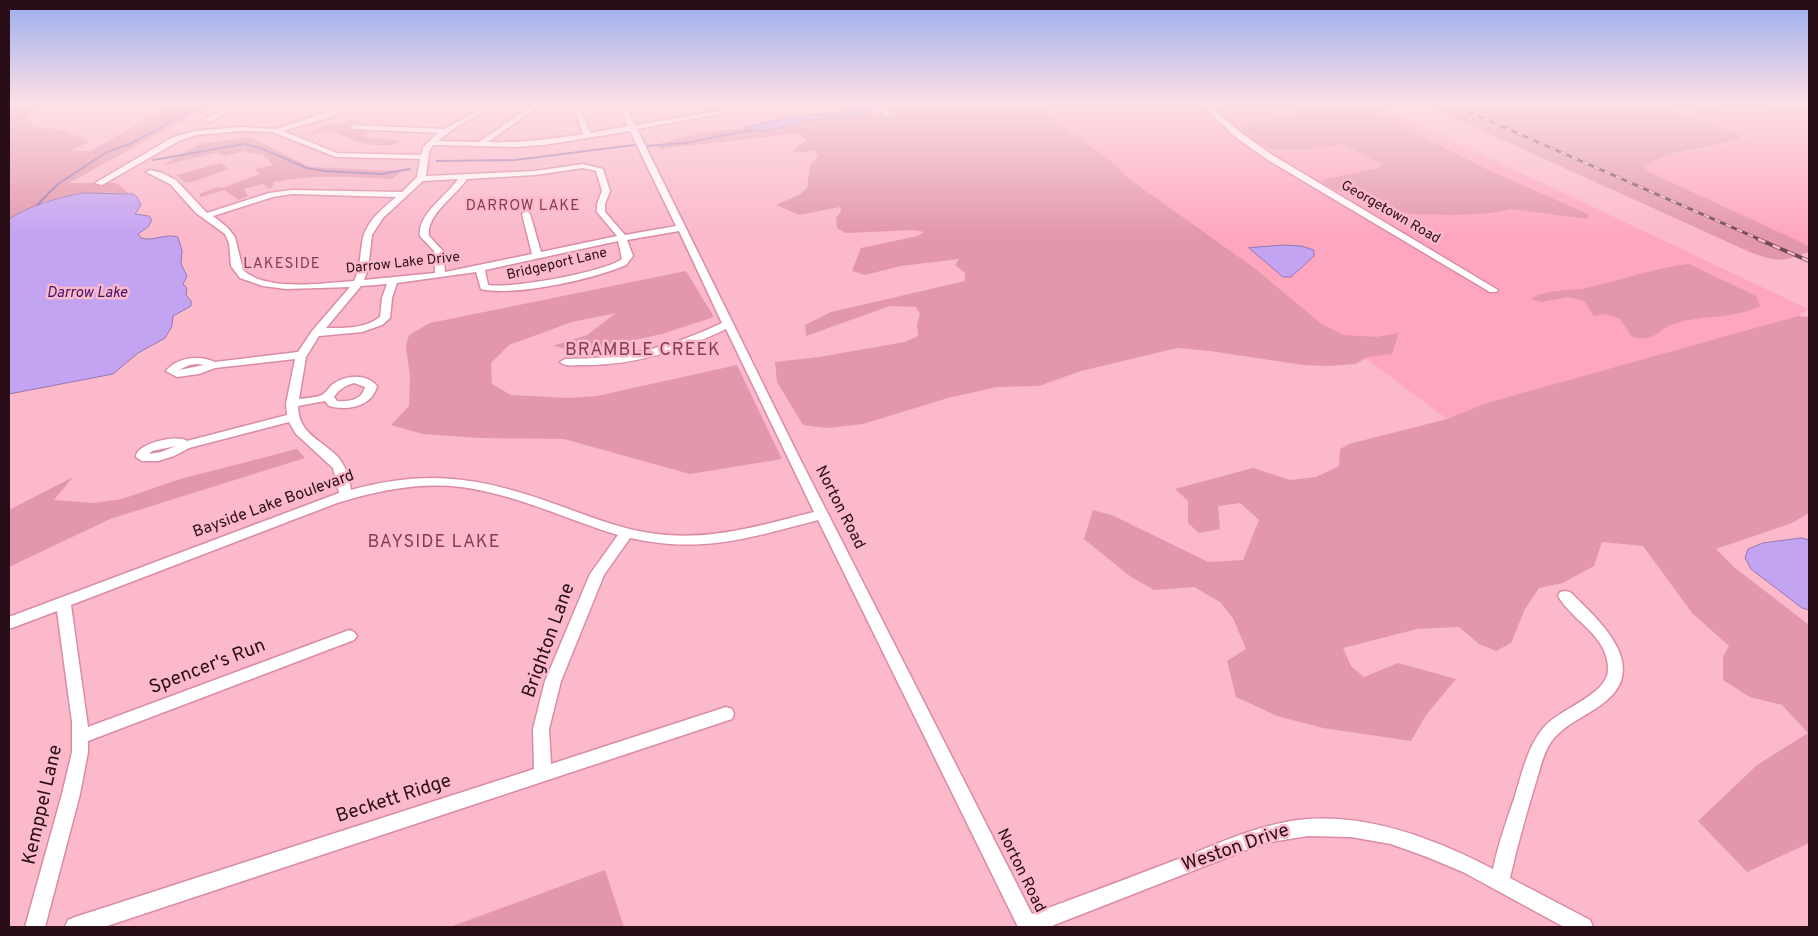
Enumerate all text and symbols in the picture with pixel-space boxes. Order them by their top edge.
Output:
street label: Georgetown Road [1337,178,1443,248]
district label: DARROW LAKE [464,198,582,216]
street label: Bridgeport Lane [505,245,609,285]
street label: Darrow Lake Drive [345,250,461,278]
district label: LAKESIDE [242,256,322,274]
water label: Darrow Lake [47,285,127,303]
district label: BRAMBLE CREEK [563,340,723,362]
street label: Norton Road [810,463,868,553]
street label: Bayside Lake Boulevard [191,467,357,543]
district label: BAYSIDE LAKE [366,532,502,554]
street label: Brighton Lane [519,581,581,701]
street label: Spencer's Run [147,635,269,701]
street label: Kemppel Lane [19,743,69,867]
street label: Beckett Ridge [334,771,454,829]
street label: Weston Drive [1179,820,1293,878]
street label: Norton Road [991,826,1049,916]

